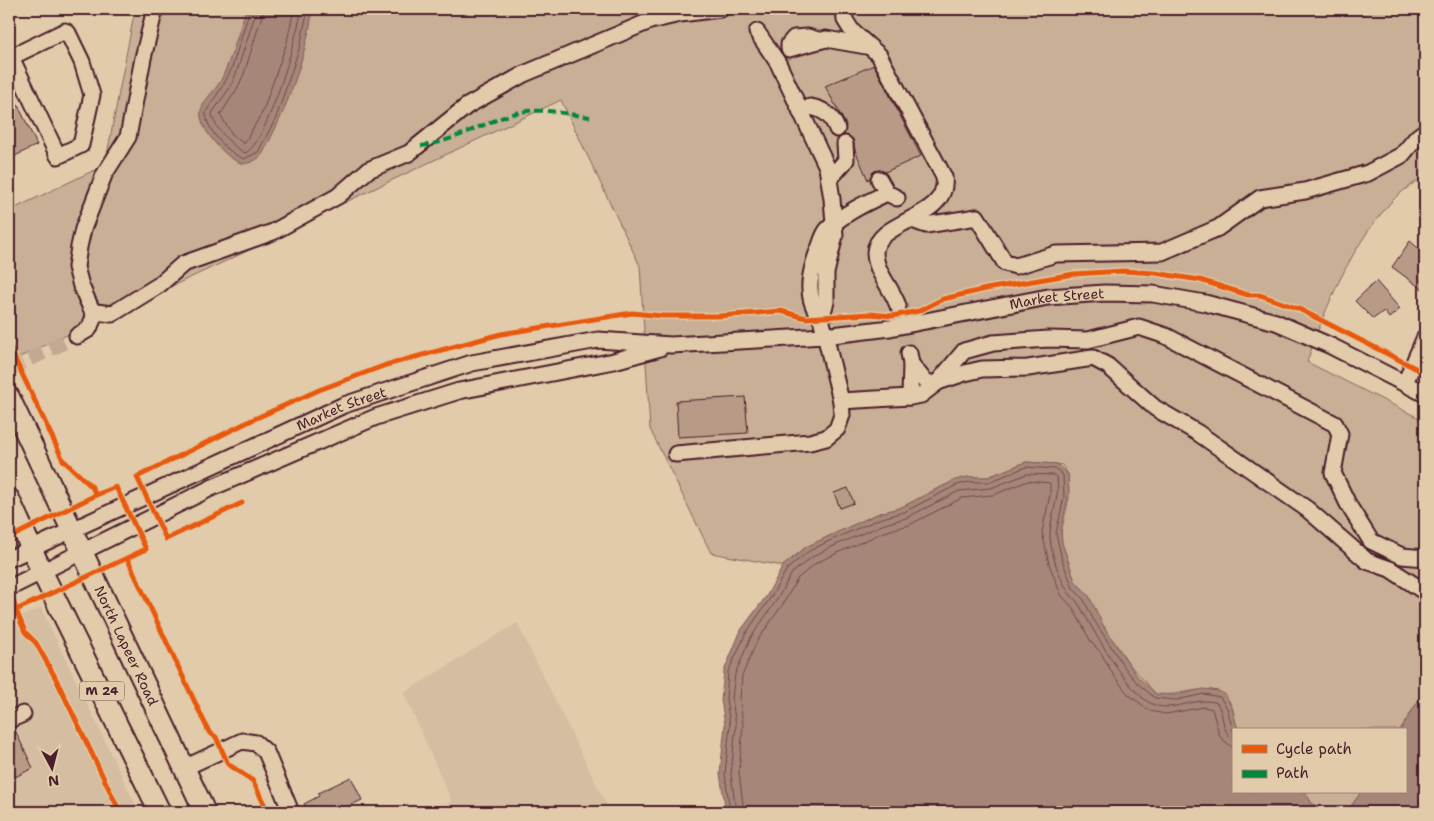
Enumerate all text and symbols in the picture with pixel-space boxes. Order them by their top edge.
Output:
street label: Market Street [1008,284,1105,313]
street label: Market Street [293,383,389,435]
street label: North Lapeer Road [90,583,163,709]
road number: M 24 [80,681,124,700]
legend [1232,728,1406,794]
text: Cycle path [1276,739,1352,759]
north arrow [28,744,78,794]
text: Path [1276,763,1309,783]
text: N [47,771,60,791]

